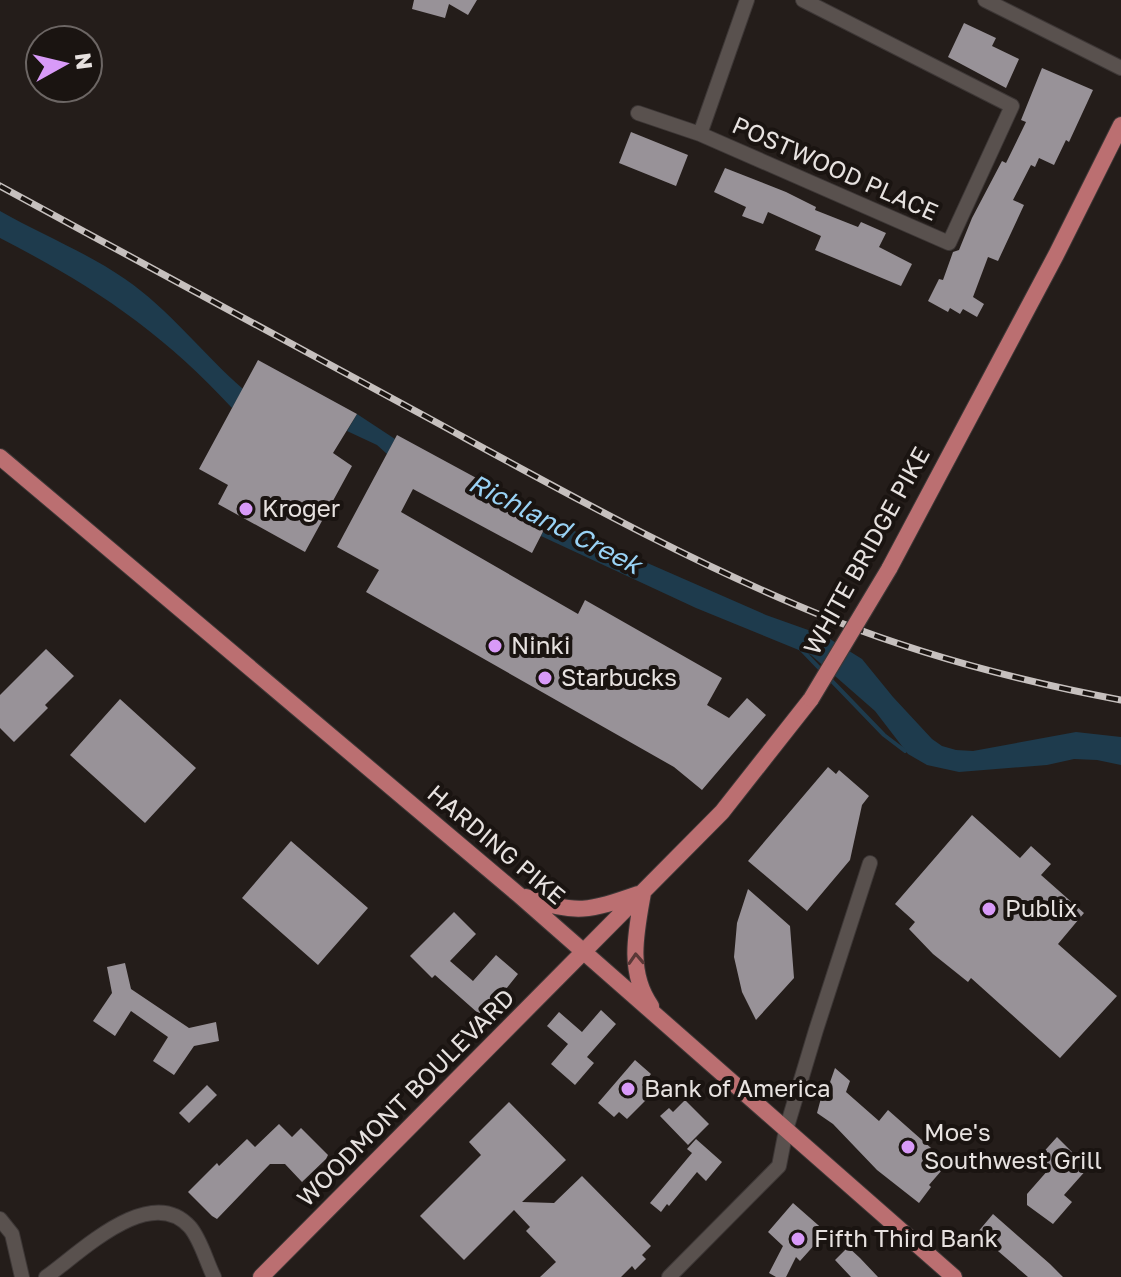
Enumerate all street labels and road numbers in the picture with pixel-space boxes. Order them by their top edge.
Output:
street label: POSTWOOD PLACE [728,109,943,226]
street label: WHITE BRIDGE PIKE [797,441,935,659]
street label: HARDING PIKE [422,778,572,910]
street label: WOODMONT BOULEVARD [290,982,520,1212]

